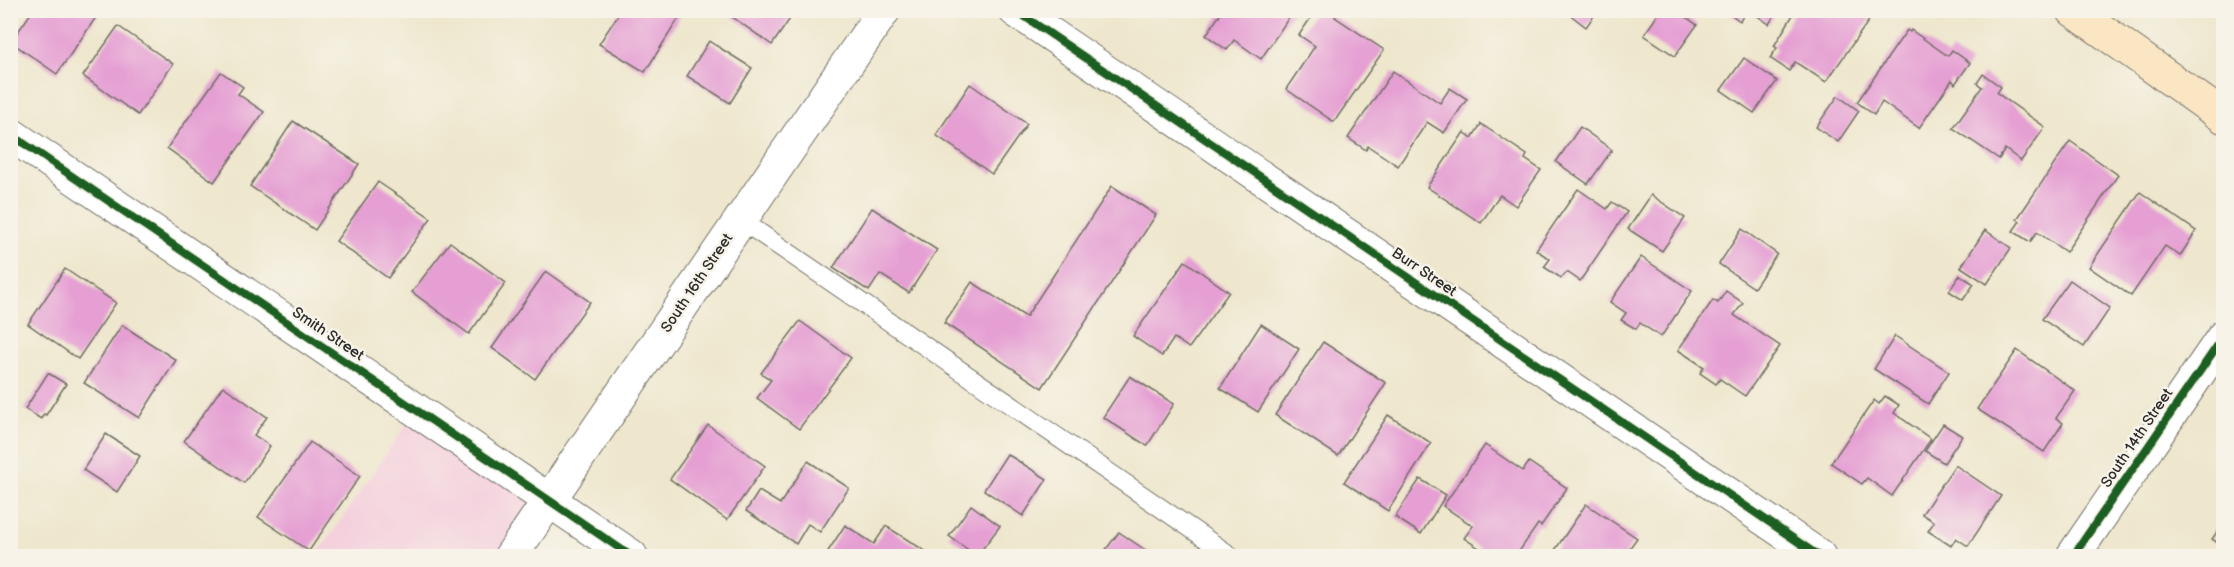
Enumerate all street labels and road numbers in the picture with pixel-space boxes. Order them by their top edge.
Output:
street label: South 16th Street [657,229,737,336]
street label: Burr Street [1388,243,1460,301]
street label: Smith Street [288,303,368,365]
street label: South 14th Street [2097,384,2177,491]

